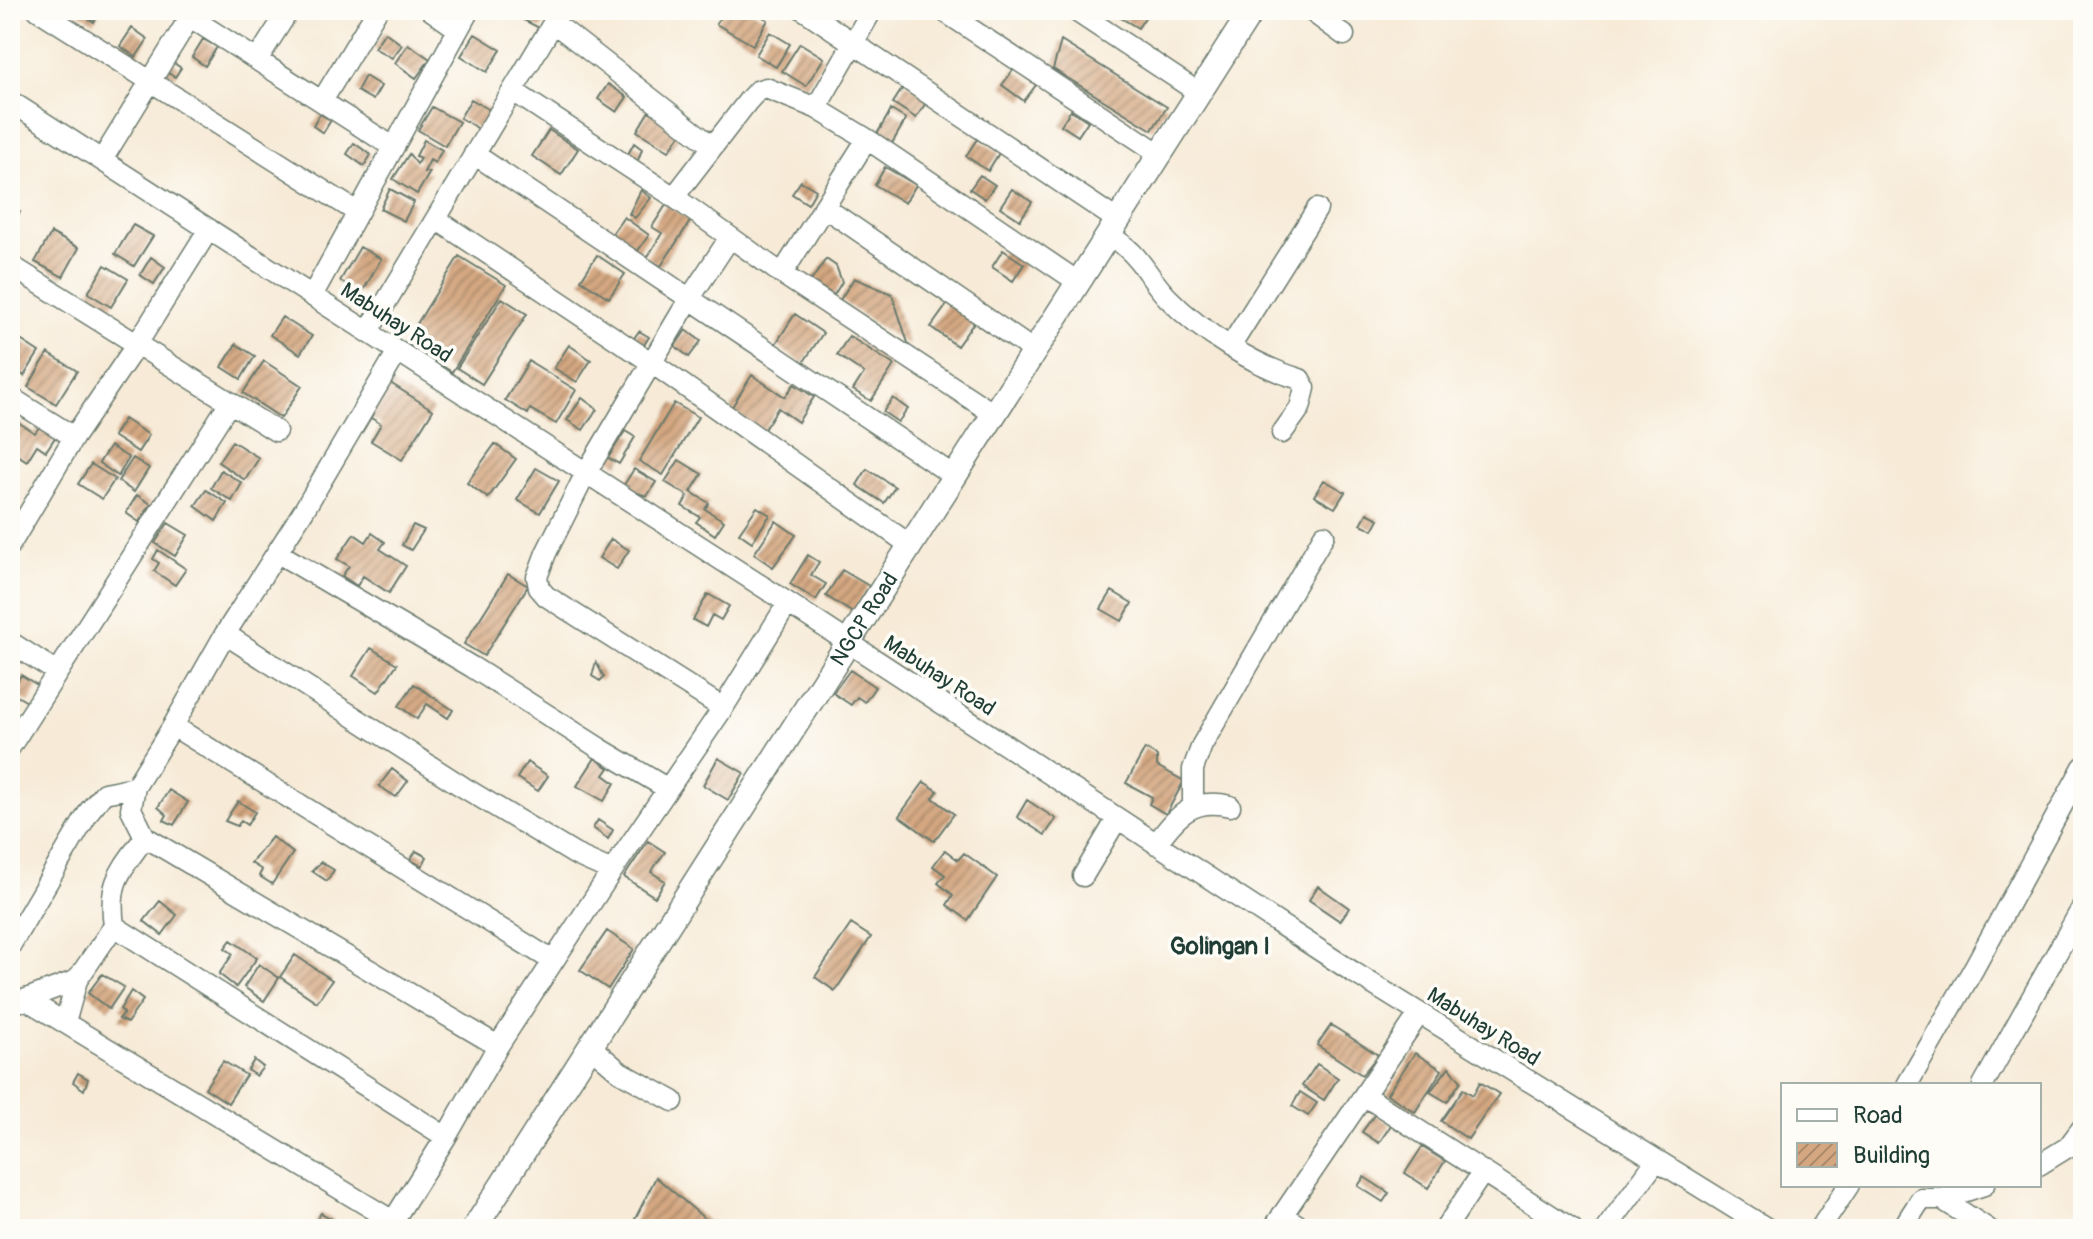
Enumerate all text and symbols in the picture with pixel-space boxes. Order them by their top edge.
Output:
street label: Mabuhay Road [335,276,458,369]
street label: NGCP Road [824,567,905,671]
street label: Mabuhay Road [878,629,1001,722]
district label: Golingan I [1170,932,1270,961]
street label: Mabuhay Road [1422,981,1545,1073]
legend [1781,1083,2041,1187]
text: Road [1853,1101,1903,1130]
text: Building [1853,1141,1930,1170]

